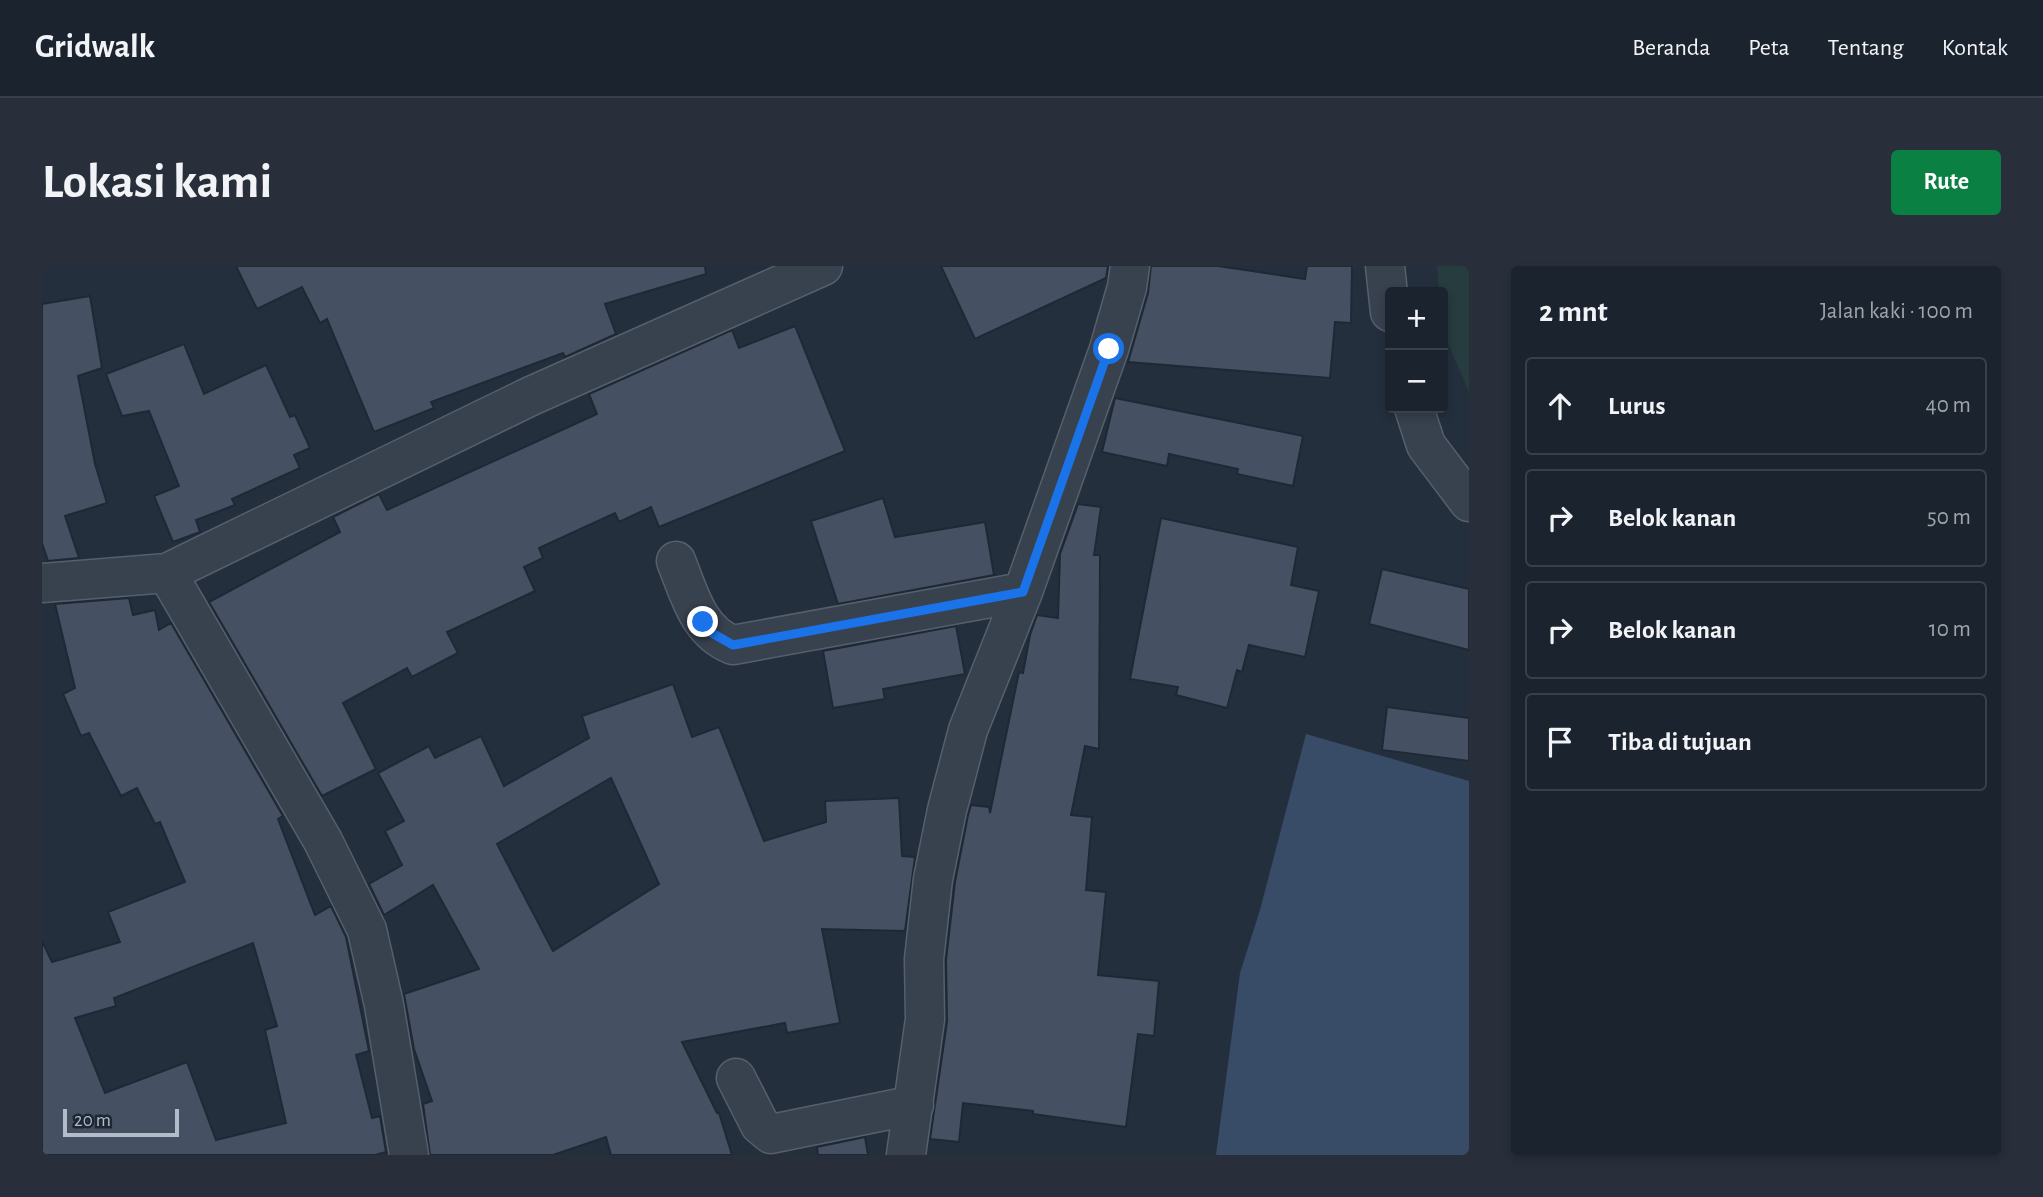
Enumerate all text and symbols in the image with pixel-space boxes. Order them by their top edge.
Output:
text: Gridwalk [35,31,155,64]
text: Beranda [1632,36,1710,60]
text: Peta [1748,36,1790,60]
text: Tentang [1828,36,1904,60]
text: Kontak [1942,36,2008,60]
button: Rute [1891,150,2001,215]
text: Lokasi kami [42,158,272,207]
map controls [1385,287,1448,413]
button: + [1385,287,1448,350]
text: 2 mnt [1539,297,1608,327]
text: Jalan kaki · 100 m [1820,300,1973,323]
route start [1093,333,1124,364]
button: − [1385,350,1448,413]
icon: ahead [1541,387,1579,425]
text: Lurus [1608,393,1665,419]
text: 40 m [1926,394,1971,417]
icon: right [1541,499,1579,537]
text: Belok kanan [1608,505,1736,531]
text: 50 m [1927,506,1971,529]
route end [687,606,718,637]
icon: right [1541,611,1579,649]
text: Belok kanan [1608,617,1736,643]
text: 10 m [1929,618,1971,641]
icon: arrive [1541,723,1579,761]
text: Tiba di tujuan [1608,729,1752,755]
scale bar [63,1106,178,1138]
text: 20 m [74,1111,111,1130]

